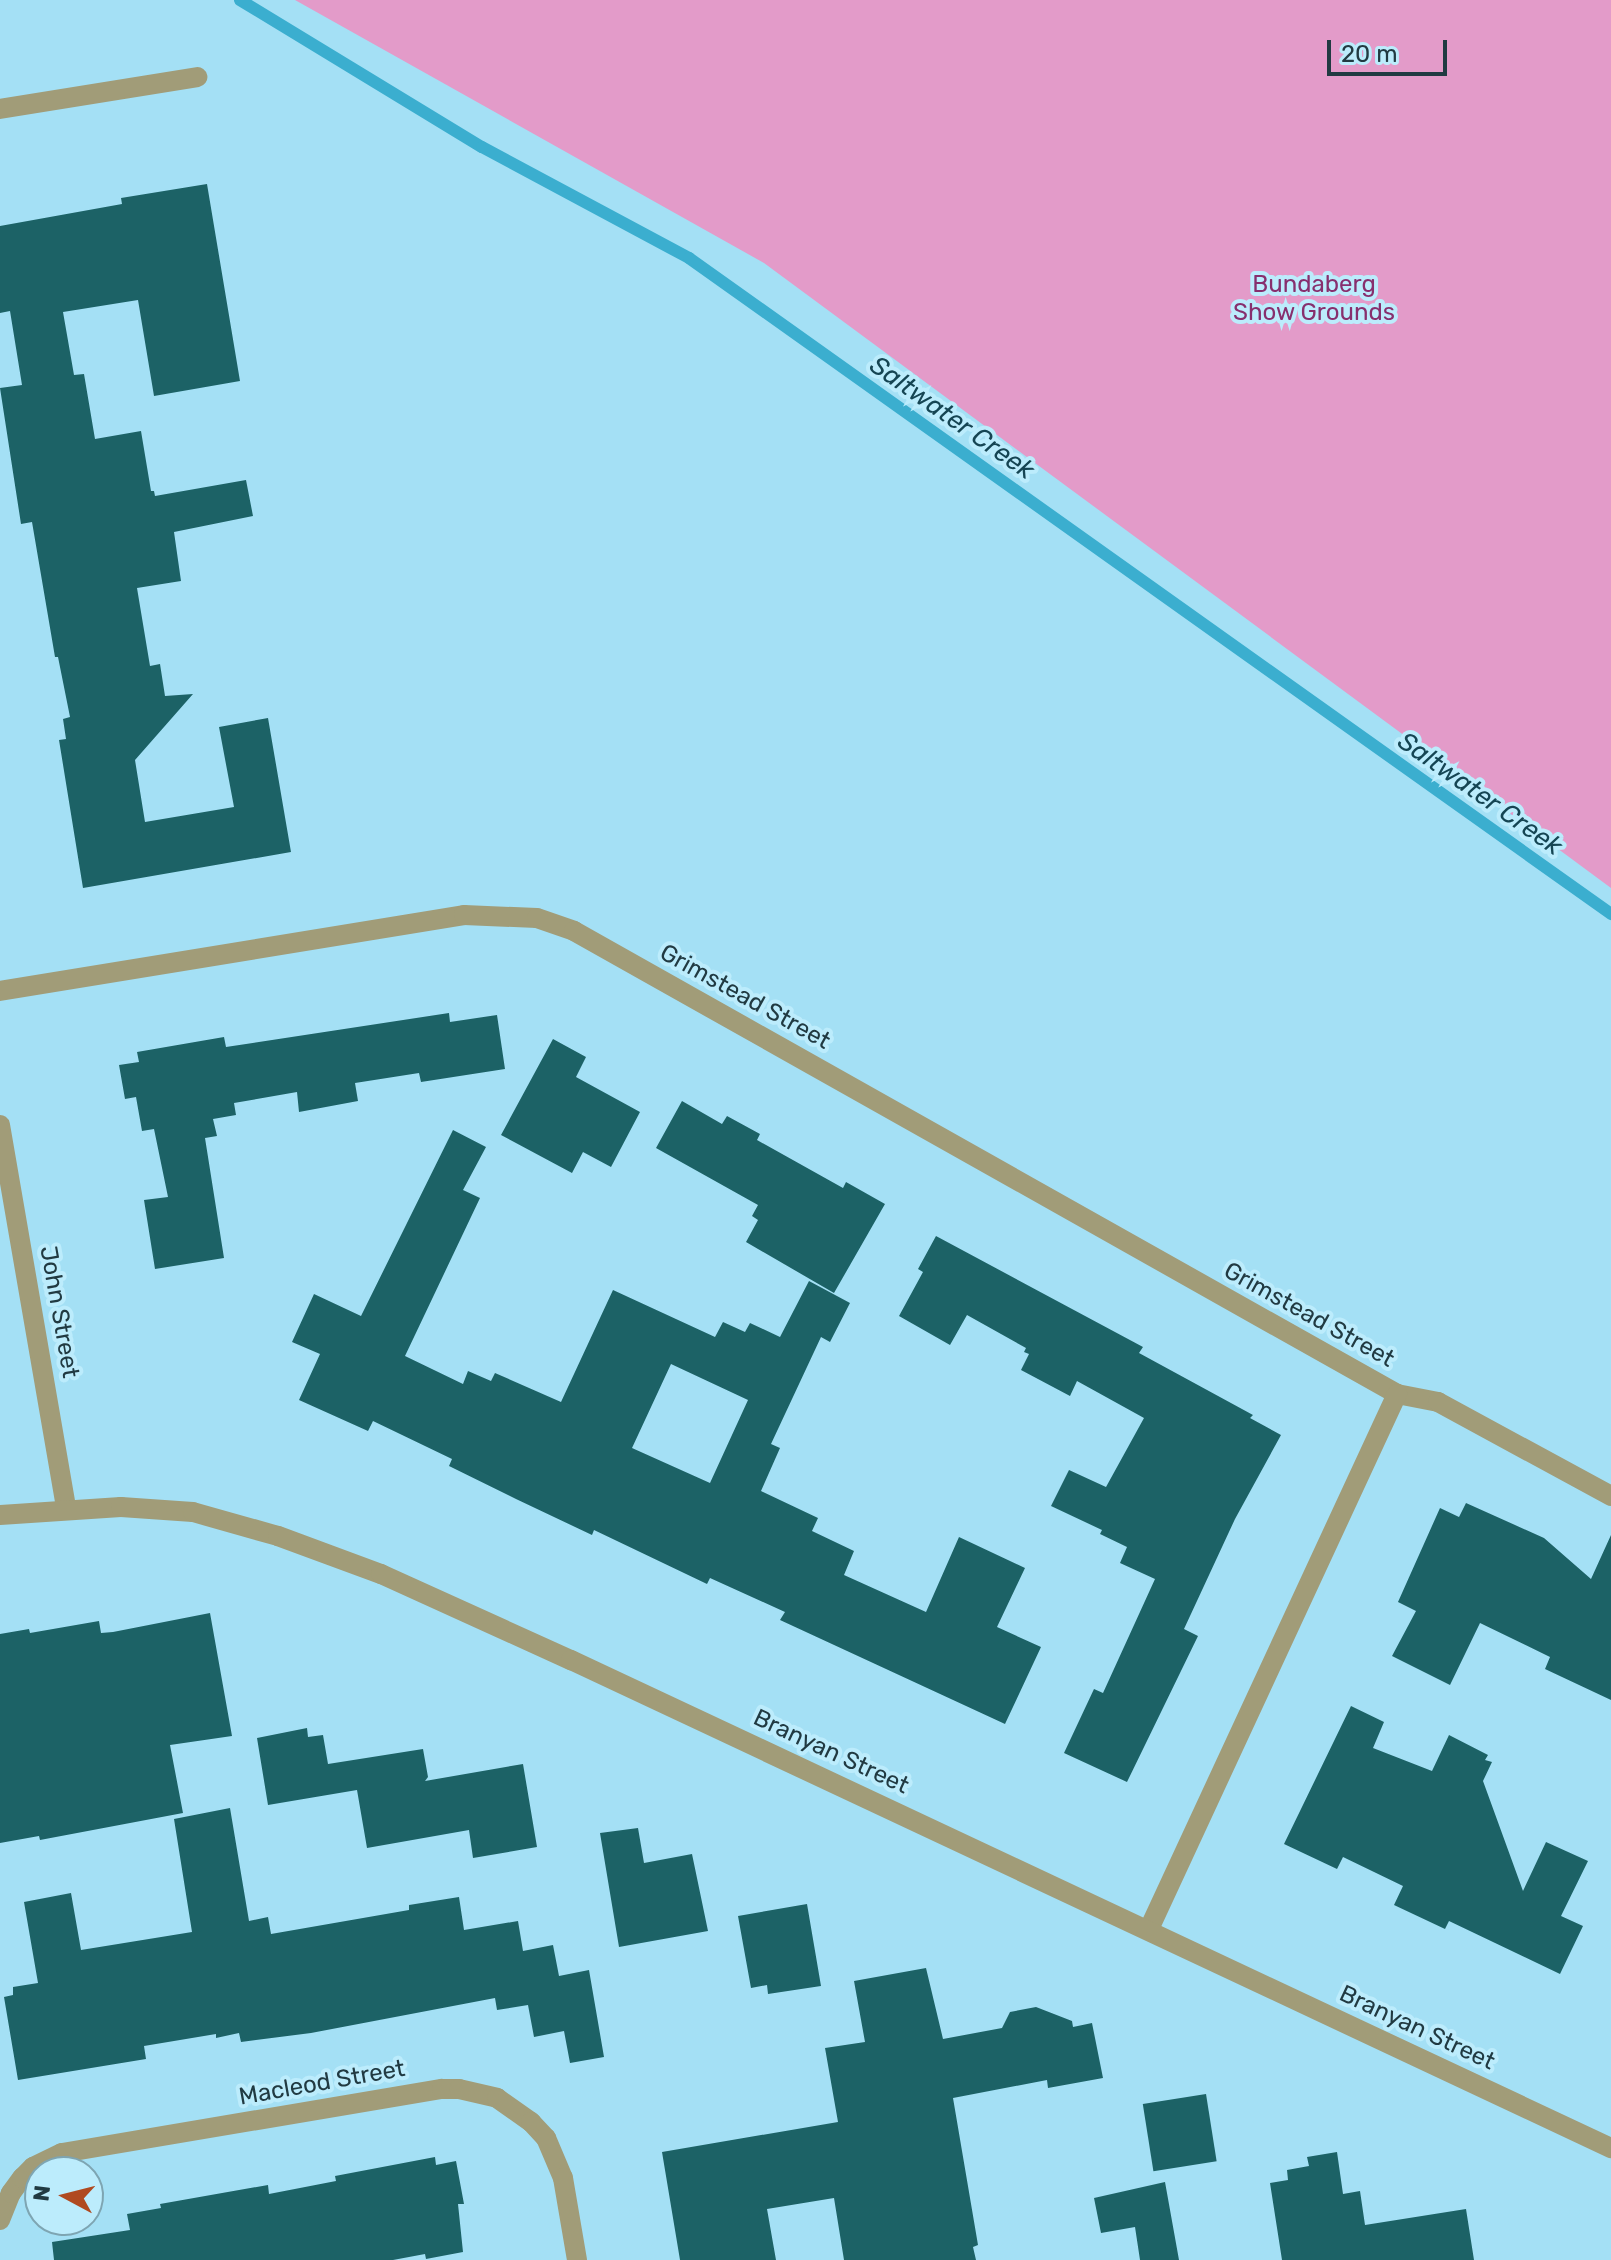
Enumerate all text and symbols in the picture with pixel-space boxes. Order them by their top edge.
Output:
scale bar [1331,24,1451,74]
text: 20 m [1341,40,1398,68]
park label: Bundaberg Show Grounds [1233,271,1395,327]
water label: Saltwater Creek [864,350,1040,486]
water label: Saltwater Creek [1392,726,1568,862]
street label: Grimstead Street [655,938,835,1056]
street label: John Street [33,1244,85,1380]
street label: Grimstead Street [1219,1256,1399,1374]
street label: Branyan Street [749,1703,913,1801]
street label: Branyan Street [1335,1979,1499,2077]
street label: Macleod Street [237,2054,407,2112]
north arrow [24,2156,104,2236]
text: N [27,2184,56,2203]

